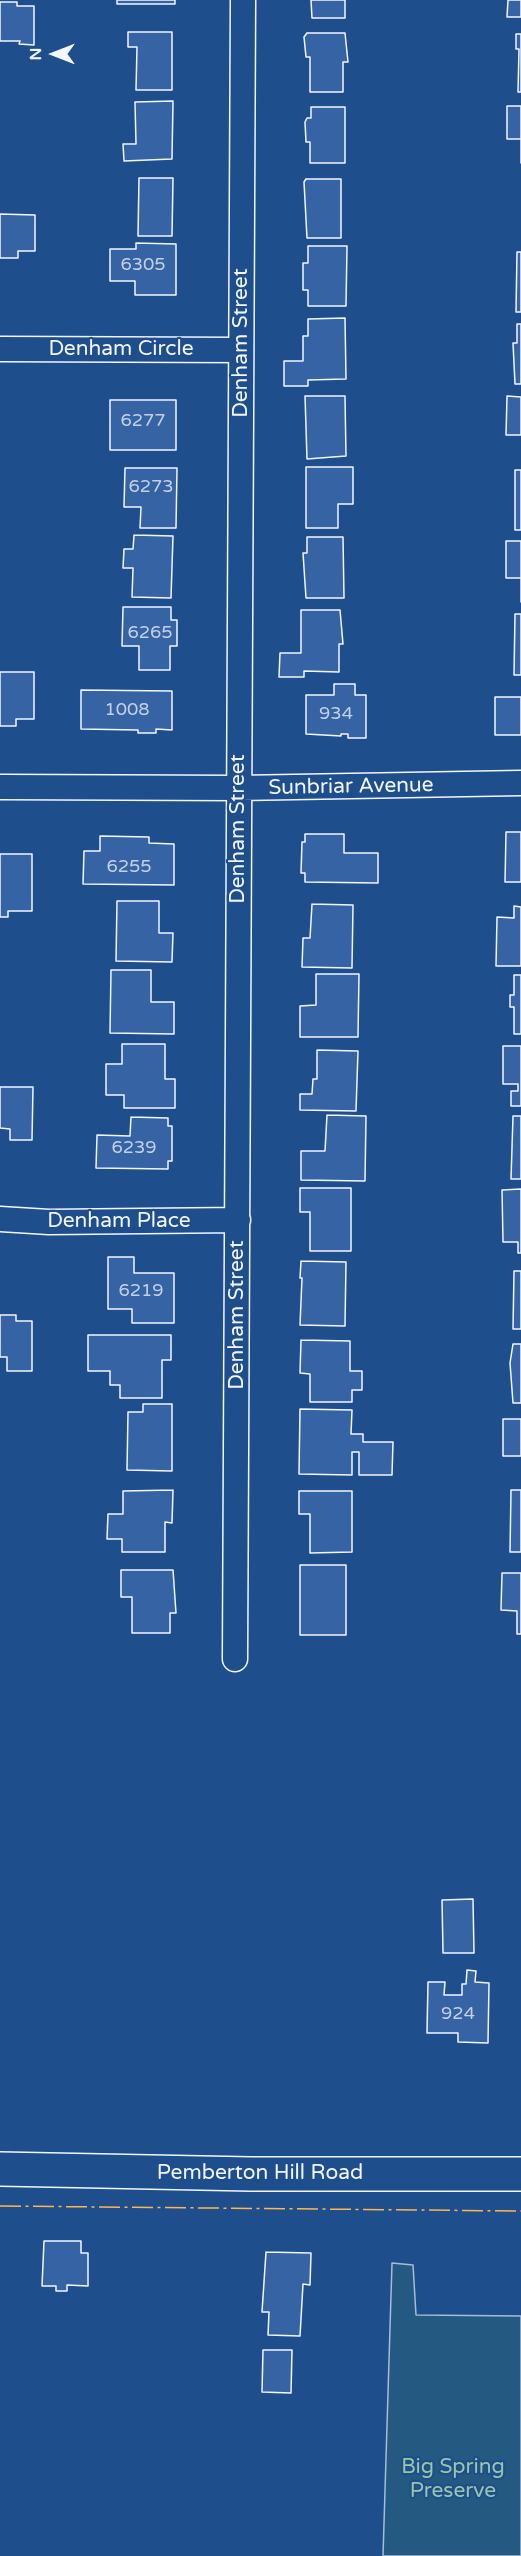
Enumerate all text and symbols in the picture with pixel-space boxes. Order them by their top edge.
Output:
north arrow [24,24,84,84]
text: N [26,48,46,60]
house number: 6305 [120,254,166,276]
street label: Denham Street [228,268,254,418]
street label: Denham Circle [48,336,194,362]
house number: 6277 [120,410,166,432]
house number: 6273 [128,476,174,498]
house number: 6265 [127,622,173,644]
house number: 1008 [104,699,150,721]
house number: 934 [319,703,353,725]
street label: Denham Street [225,754,251,904]
street label: Sunbriar Avenue [268,773,434,801]
house number: 6255 [106,856,152,878]
house number: 6239 [111,1137,157,1159]
street label: Denham Place [47,1208,191,1234]
street label: Denham Street [224,1240,250,1390]
house number: 6219 [118,1280,164,1302]
house number: 924 [441,2003,475,2025]
street label: Pemberton Hill Road [157,2160,363,2186]
park label: Big Spring Preserve [401,2454,505,2504]

